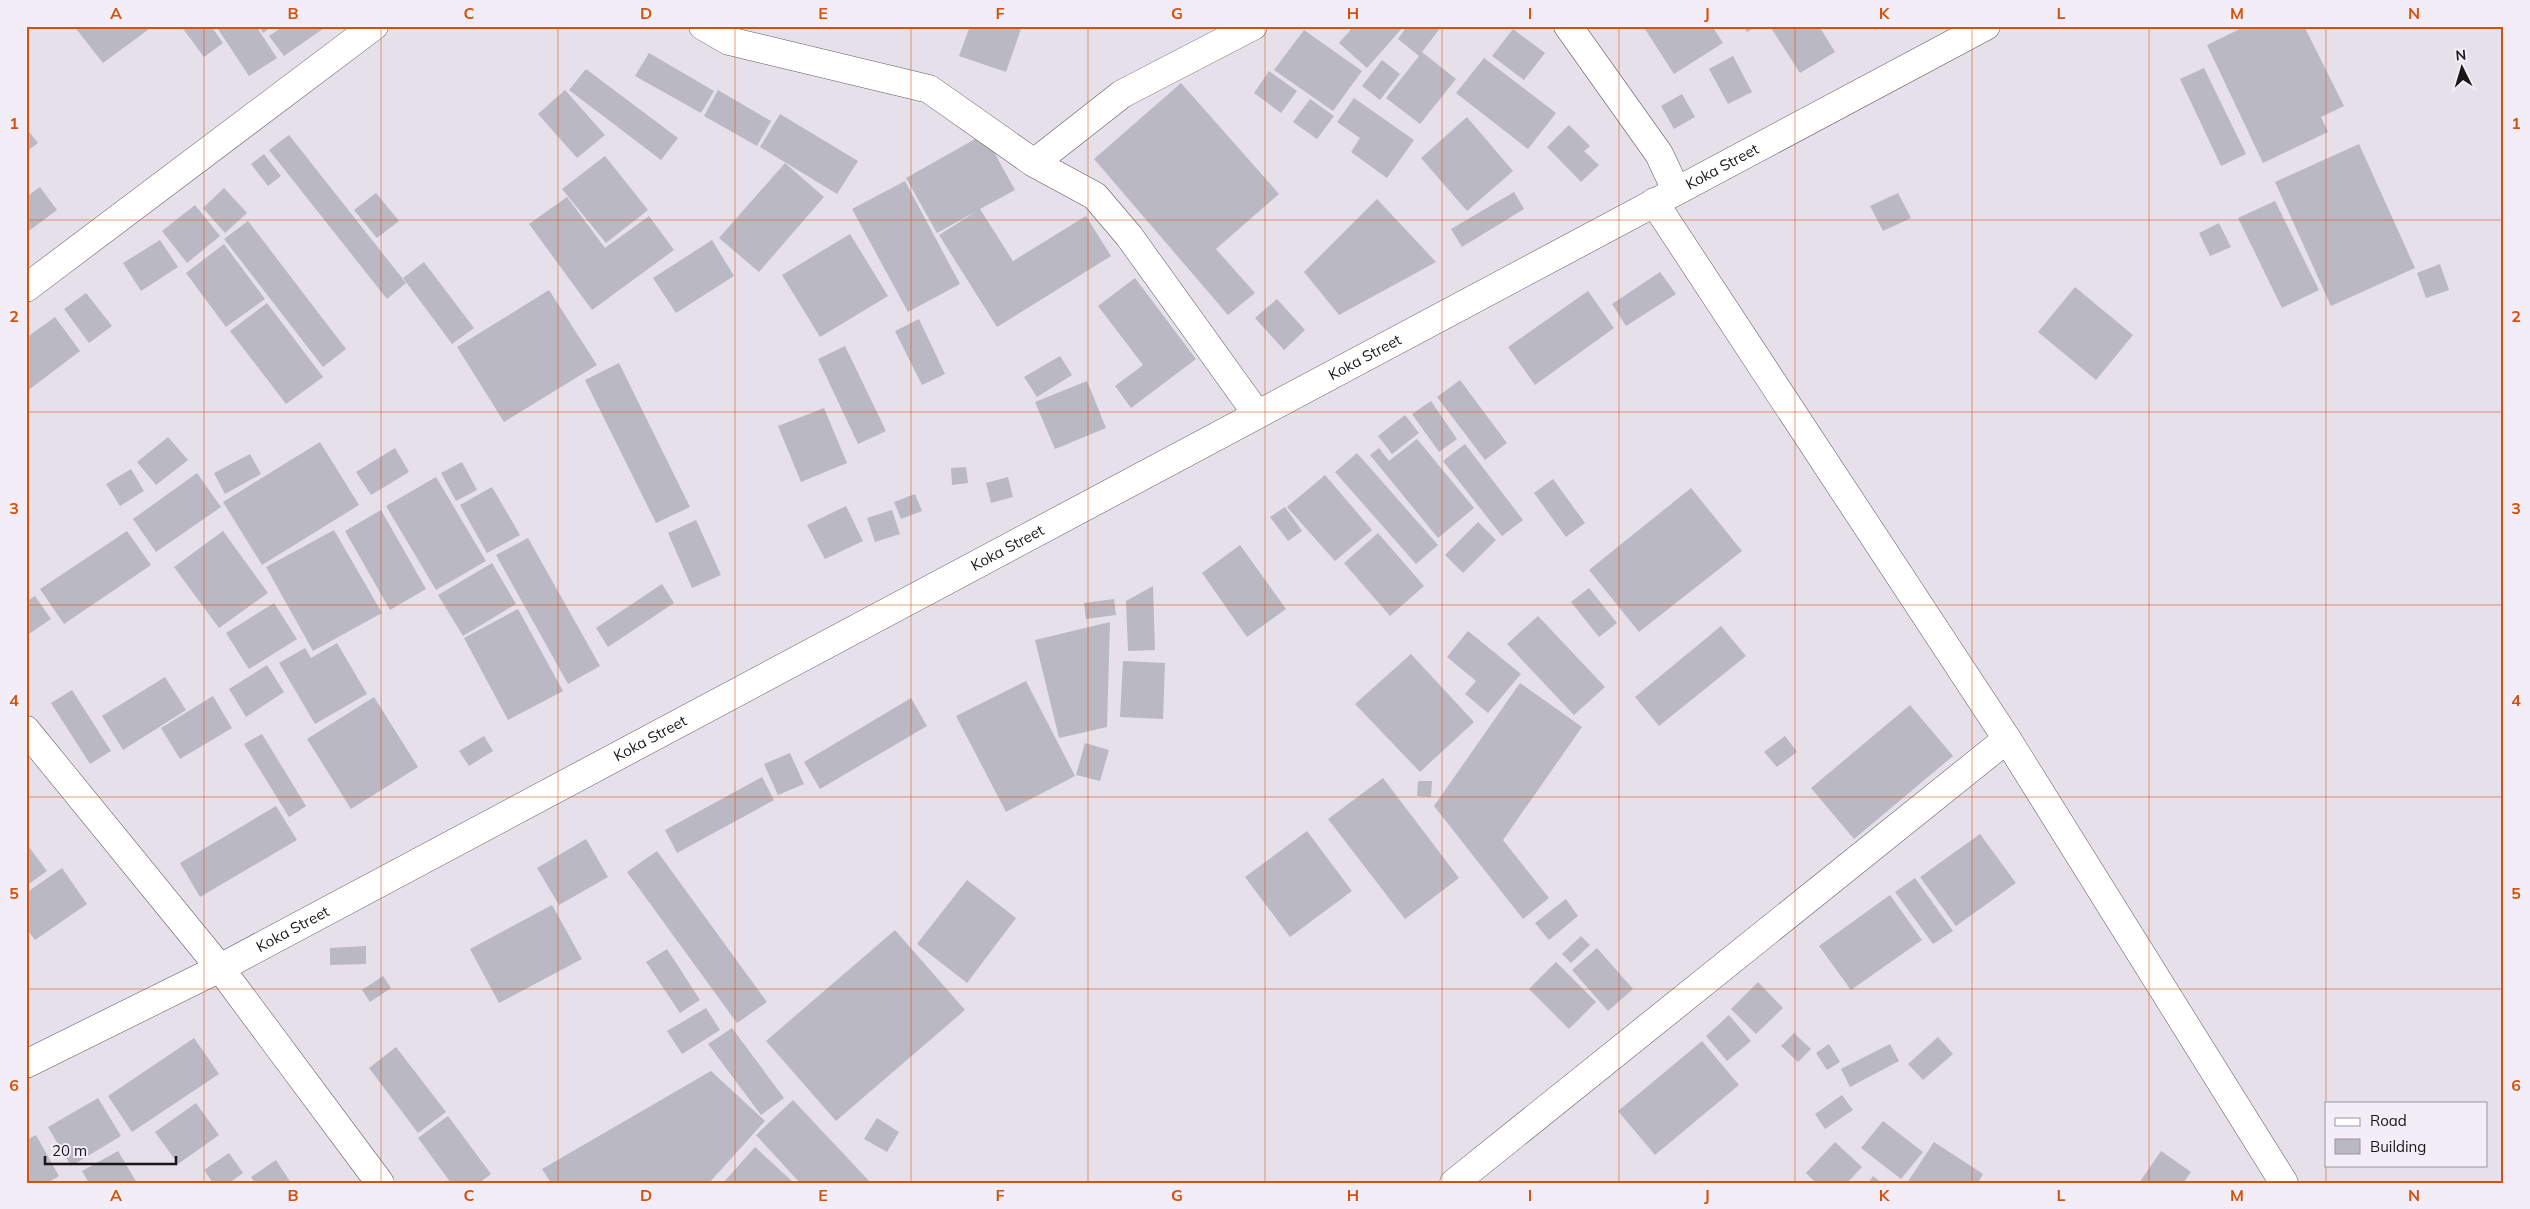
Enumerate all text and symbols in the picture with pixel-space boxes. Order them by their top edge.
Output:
text: A [110,3,122,23]
text: B [287,3,299,23]
text: C [464,3,475,23]
text: D [640,3,652,23]
text: E [818,3,828,23]
text: F [995,3,1005,23]
text: G [1171,3,1183,23]
text: H [1347,3,1359,23]
text: I [1528,3,1532,23]
text: J [1704,3,1710,23]
text: K [1879,3,1891,23]
text: L [2057,3,2066,23]
text: M [2230,3,2244,23]
text: N [2408,3,2420,23]
north arrow [2438,42,2488,92]
text: N [2455,46,2467,64]
text: 1 [9,113,19,133]
text: 1 [2511,113,2521,133]
street label: Koka Street [1682,139,1762,193]
text: 2 [9,306,19,326]
text: 2 [2511,306,2521,326]
street label: Koka Street [1325,330,1404,384]
text: 3 [9,498,19,518]
text: 3 [2511,498,2521,518]
street label: Koka Street [967,520,1047,575]
text: 4 [9,690,19,710]
text: 4 [2511,690,2521,710]
street label: Koka Street [610,711,690,765]
text: 5 [9,883,19,903]
text: 5 [2511,883,2521,903]
street label: Koka Street [253,901,332,956]
text: 6 [9,1075,19,1095]
text: 6 [2511,1075,2521,1095]
legend [2325,1102,2488,1166]
text: Road [2370,1111,2407,1130]
scale bar [45,1134,176,1166]
text: Building [2370,1137,2426,1156]
text: 20 m [52,1141,87,1160]
text: A [110,1185,122,1205]
text: B [287,1185,299,1205]
text: C [464,1185,475,1205]
text: D [640,1185,652,1205]
text: E [818,1185,828,1205]
text: F [995,1185,1005,1205]
text: G [1171,1185,1183,1205]
text: H [1347,1185,1359,1205]
text: I [1528,1185,1532,1205]
text: J [1704,1185,1710,1205]
text: K [1879,1185,1891,1205]
text: L [2057,1185,2066,1205]
text: M [2230,1185,2244,1205]
text: N [2408,1185,2420,1205]

